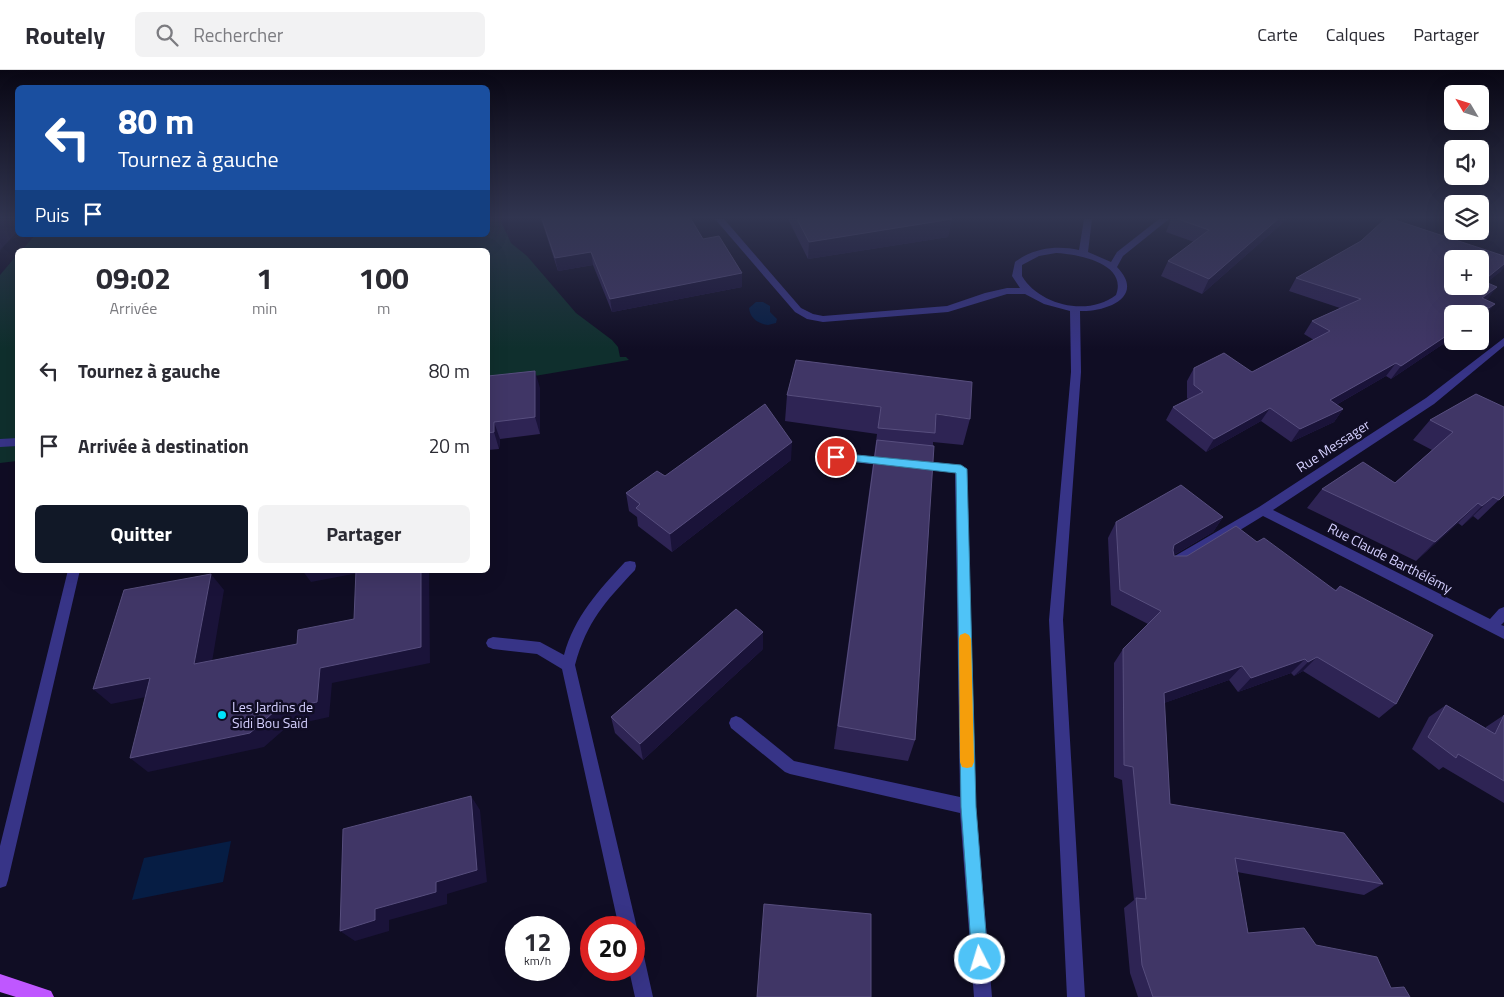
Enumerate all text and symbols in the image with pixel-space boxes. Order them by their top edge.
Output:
search box [135,12,485,57]
text: Routely [25,17,105,53]
text: Rechercher [193,20,283,49]
icon: search [153,21,181,49]
text: Carte [1257,21,1298,48]
text: Calques [1326,21,1385,48]
text: Partager [1413,21,1479,48]
north arrow [1444,85,1489,130]
map controls [1444,85,1489,350]
text: 80 m [118,94,194,148]
icon: left [35,105,100,170]
button: sound [1444,140,1489,185]
text: Tournez à gauche [118,142,279,176]
button: layers [1444,195,1489,240]
text: Puis [35,200,69,229]
icon: arrive [79,200,107,228]
button: + [1444,250,1489,295]
text: 09:02 [96,255,171,301]
text: 1 [256,255,273,301]
text: 100 [359,255,409,301]
text: Arrivée [110,296,157,320]
text: min [252,296,277,320]
text: m [377,296,390,320]
button: − [1444,305,1489,350]
text: Tournez à gauche [78,356,220,385]
text: 80 m [429,356,470,385]
icon: left [35,357,63,385]
street label: Rue Messager [1292,414,1374,477]
text: Arrivée à destination [78,431,249,460]
text: 20 m [429,431,470,460]
icon: arrive [35,432,63,460]
pin [815,436,857,478]
icon: arrive [822,443,850,471]
button: Quitter [35,505,248,563]
button: Partager [258,505,470,563]
street label: Rue Claude Barthélémy [1324,517,1457,598]
place label: Les Jardins de Sidi Bou Saïd [232,696,313,733]
marker: Les Jardins de Sidi Bou Saïd [216,709,228,721]
speed limit sign: 20 [580,916,645,981]
text: 12 [523,923,552,961]
position arrow [953,932,1005,984]
text: km/h [524,951,551,970]

